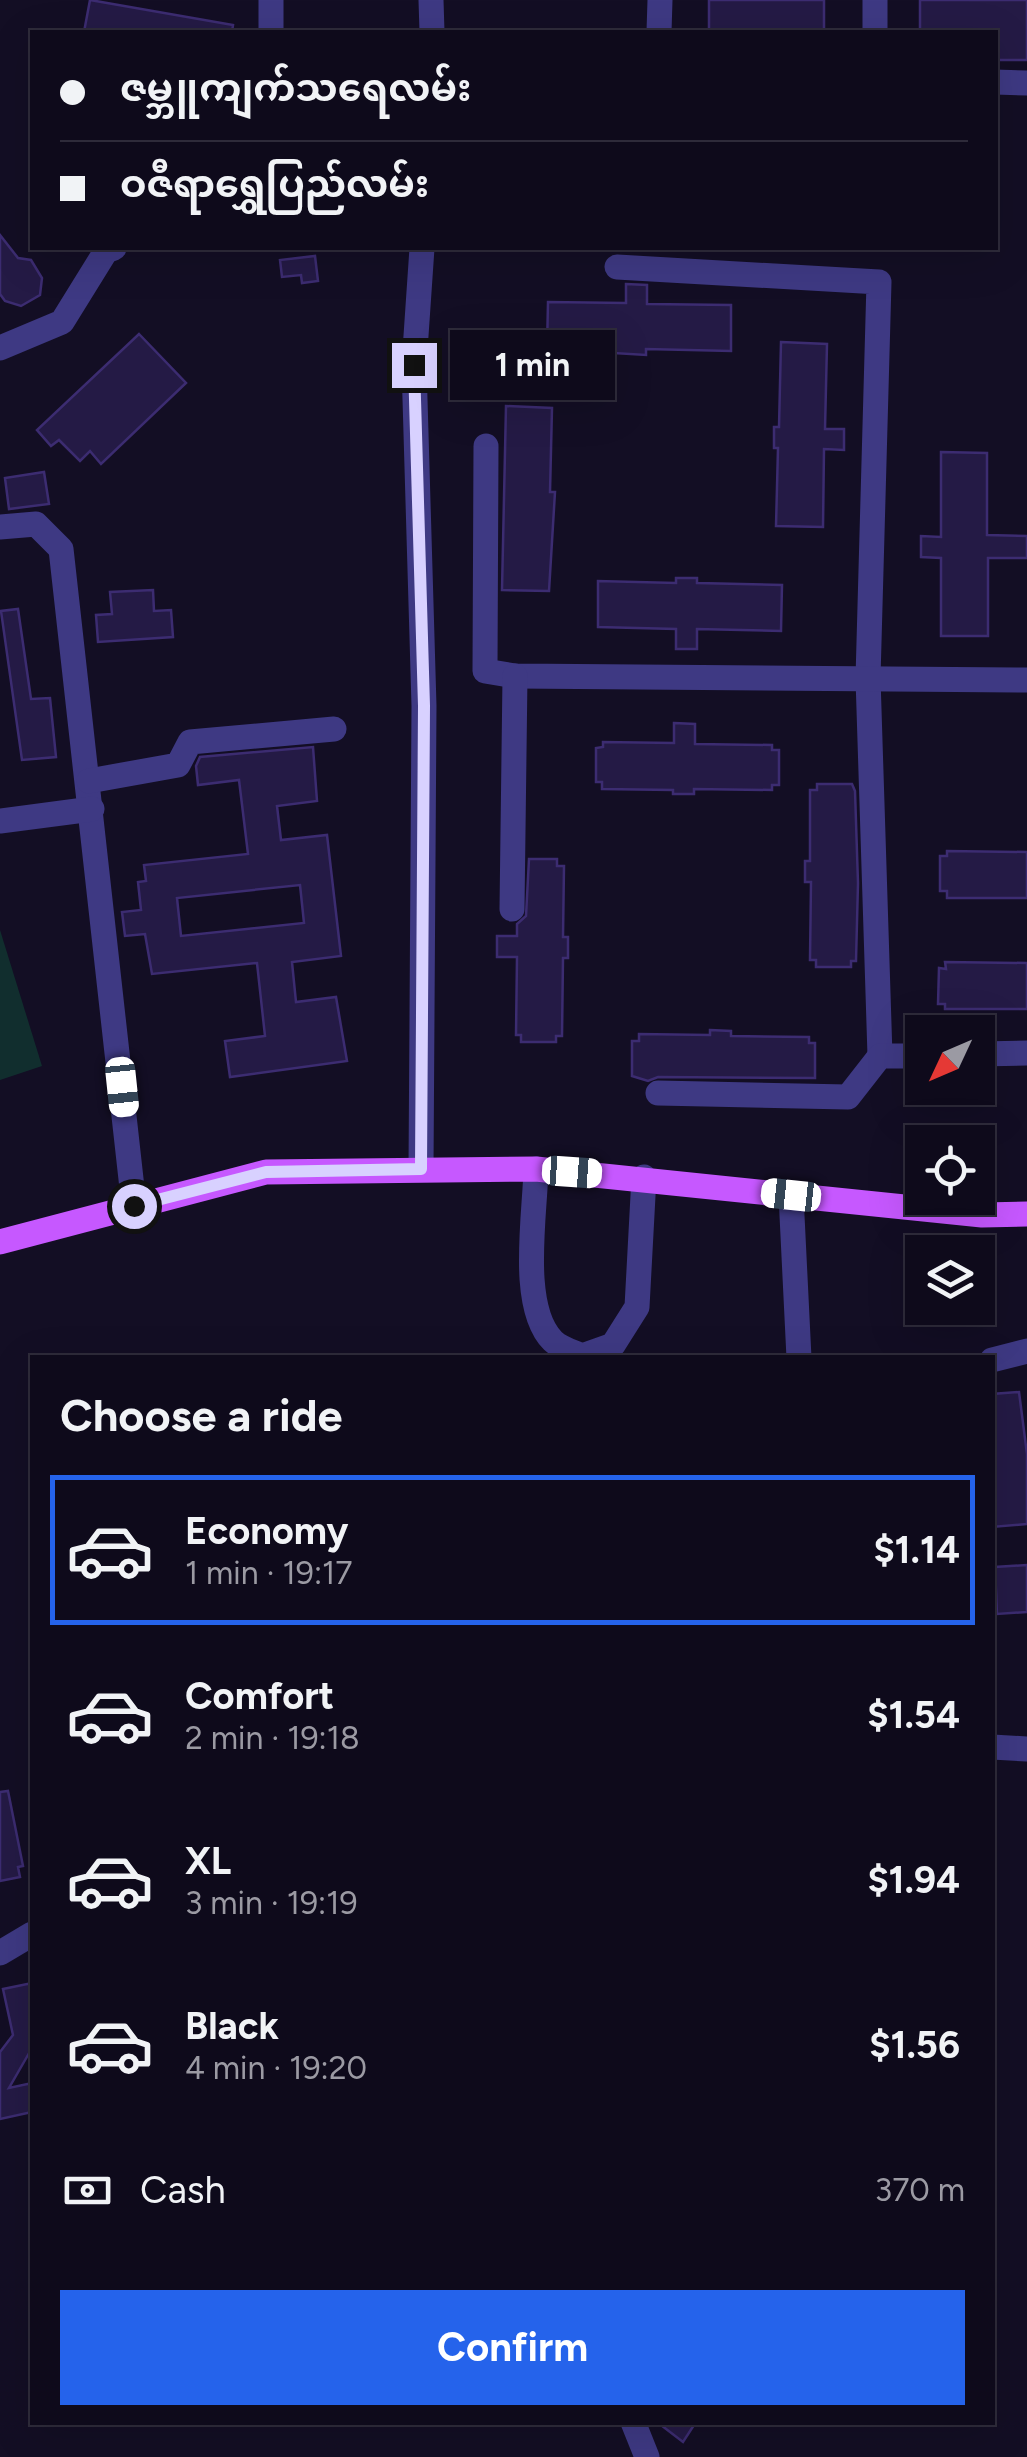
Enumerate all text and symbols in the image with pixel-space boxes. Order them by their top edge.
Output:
text: ဇမ္ဘူကျက်သရေလမ်း [120,65,471,111]
text: ဝဇီရာရွှေပြည်လမ်း [120,161,429,207]
callout: 1 min [449,330,614,400]
route end [392,343,437,388]
text: 1 min [495,346,570,384]
north arrow [905,1015,995,1105]
map controls [905,1015,995,1325]
car [104,1056,140,1118]
button: locate [905,1125,995,1215]
car [541,1155,603,1189]
car [760,1177,822,1213]
route start [112,1184,157,1229]
button: layers [905,1235,995,1325]
text: Choose a ride [60,1388,342,1442]
icon: car [65,1505,155,1595]
text: Economy [185,1508,348,1554]
text: $1.14 [873,1527,960,1573]
text: 1 min · 19:17 [185,1554,352,1592]
icon: car [65,1670,155,1760]
text: Comfort [185,1673,334,1719]
text: $1.54 [867,1692,960,1738]
text: 2 min · 19:18 [185,1719,360,1757]
icon: car [65,1835,155,1925]
text: XL [185,1838,231,1884]
text: $1.94 [867,1857,960,1903]
text: 3 min · 19:19 [185,1884,358,1922]
icon: car [65,2000,155,2090]
text: Black [185,2003,279,2049]
text: $1.56 [869,2022,960,2068]
text: 4 min · 19:20 [185,2049,367,2087]
icon: cash [60,2163,115,2218]
text: Cash [140,2167,226,2213]
text: 370 m [875,2171,965,2209]
button: Confirm [60,2290,965,2405]

